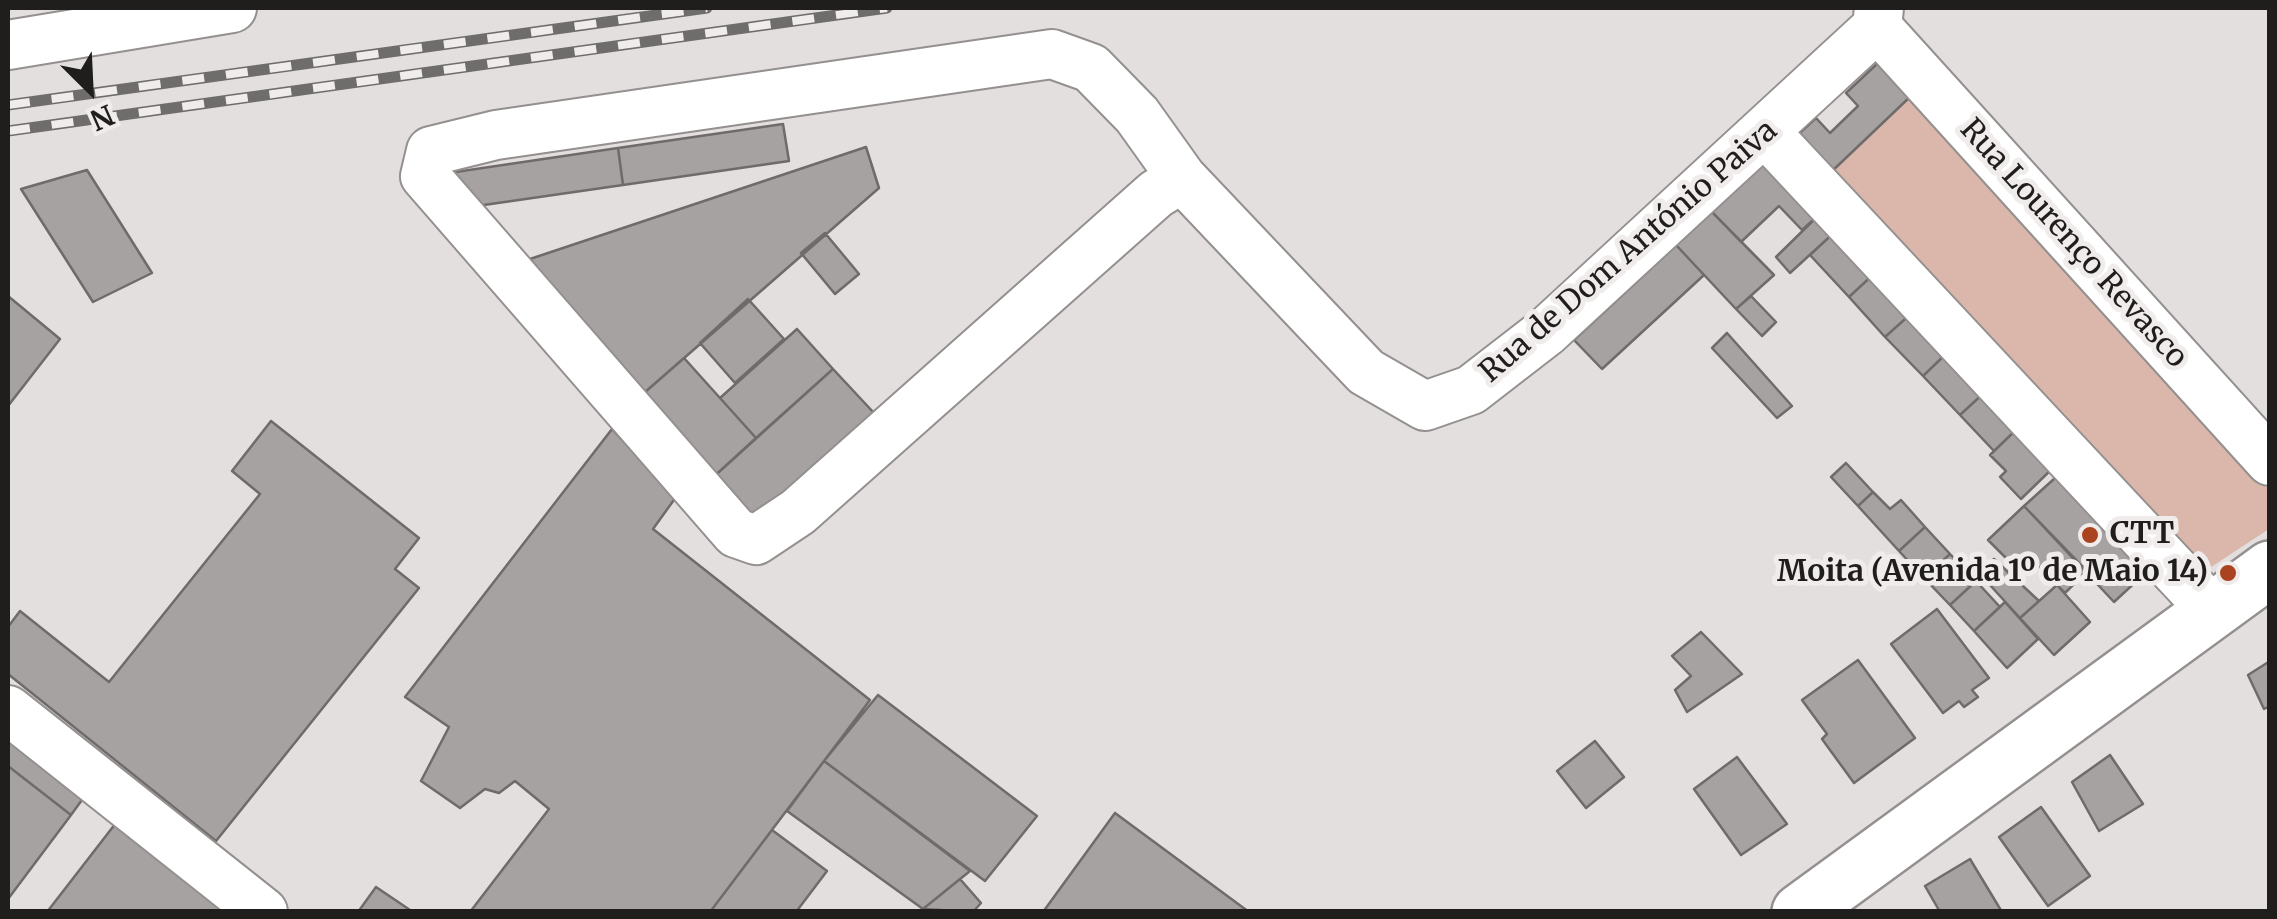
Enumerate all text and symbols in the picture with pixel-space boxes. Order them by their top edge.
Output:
north arrow [40,40,140,140]
text: N [85,96,120,138]
street label: Rua Lourenço Revasco [1952,112,2194,376]
street label: Rua de Dom António Paiva [1473,113,1785,391]
place label: CTT [2110,517,2174,553]
marker: CTT [2079,524,2101,546]
place label: Moita (Avenida 1º de Maio 14) [1777,555,2208,591]
marker: Moita (Avenida 1º de Maio 14) [2217,562,2239,584]

